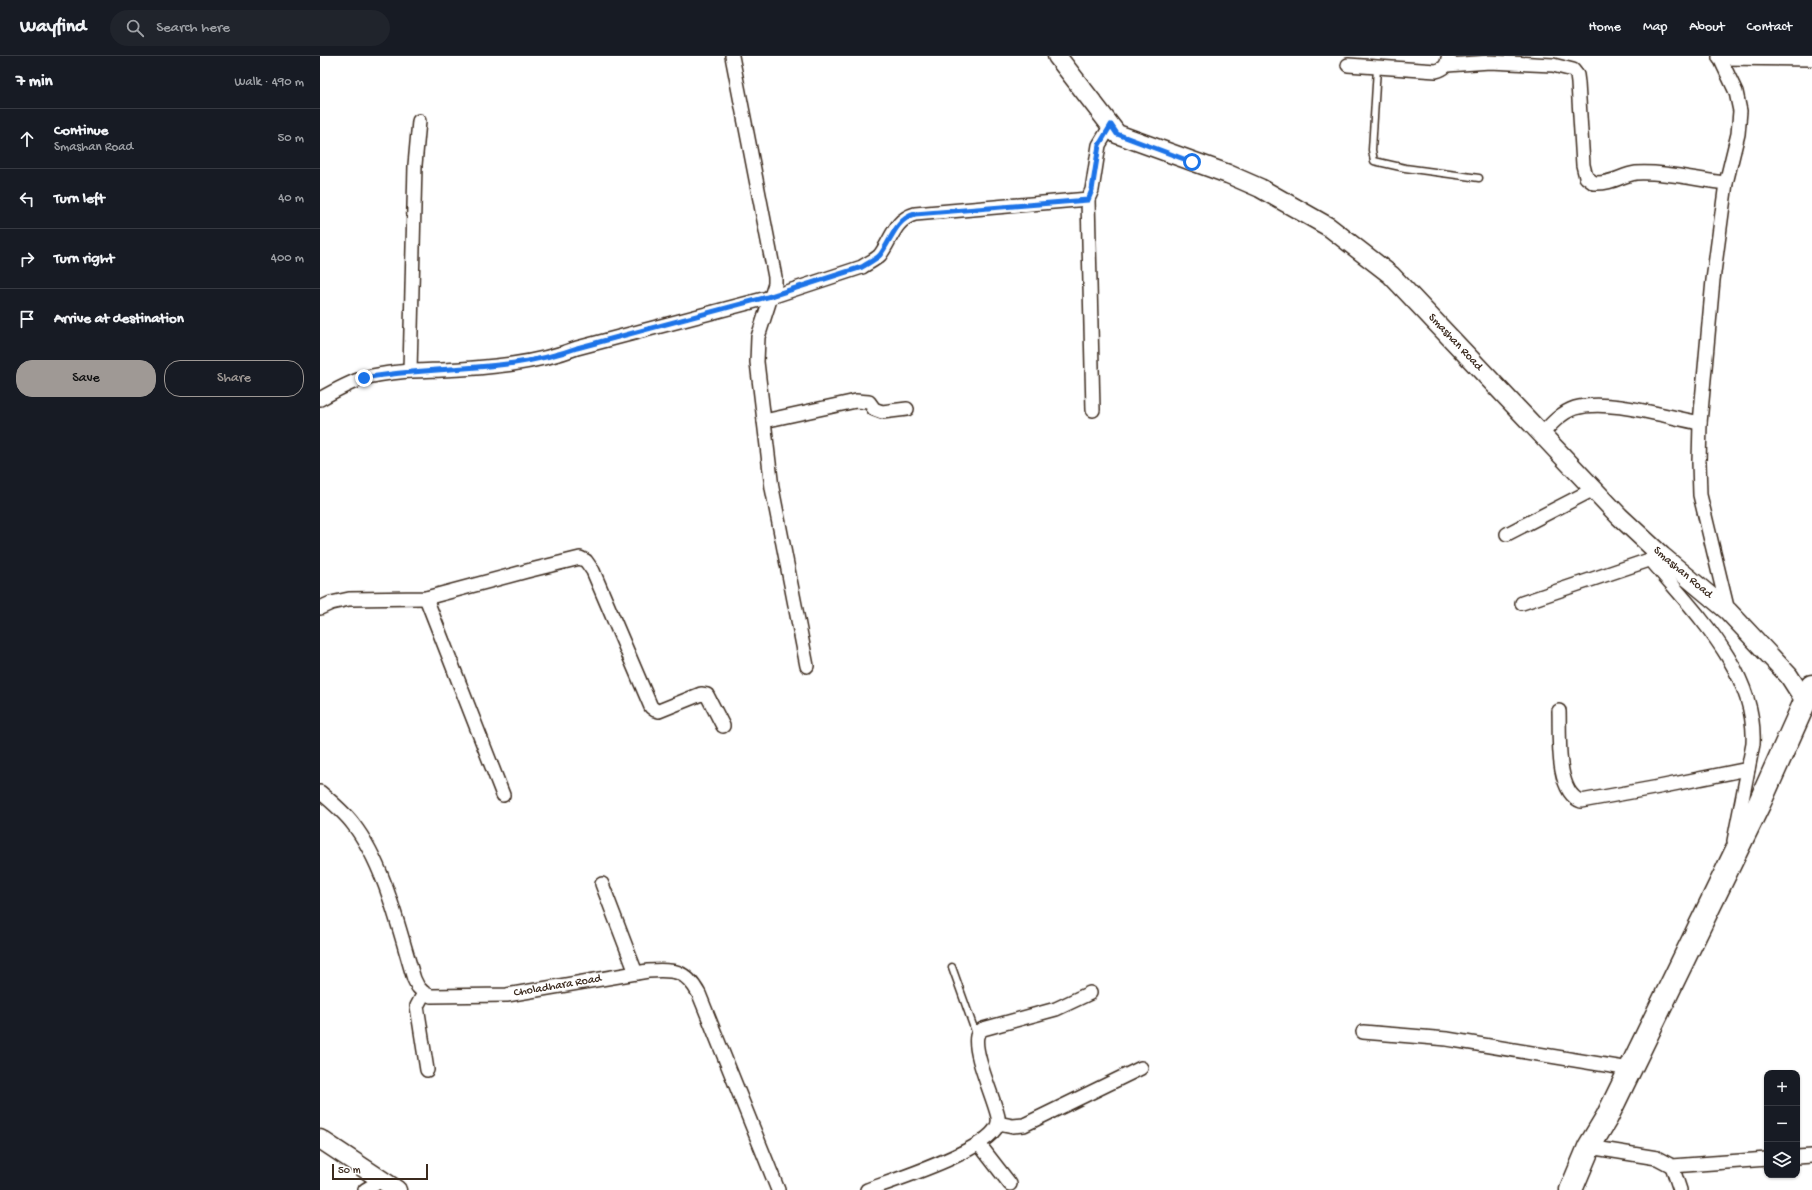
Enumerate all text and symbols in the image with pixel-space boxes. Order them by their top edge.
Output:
search box [110,10,390,46]
text: Wayfind [20,16,86,39]
icon: search [124,17,146,39]
text: Search here [156,19,230,37]
text: Home [1589,19,1621,36]
text: Map [1643,19,1667,36]
text: About [1689,19,1725,36]
text: Contact [1747,19,1792,36]
text: 7 min [16,72,53,92]
text: Walk · 490 m [234,75,304,90]
text: Continue [54,122,108,140]
icon: ahead [16,128,38,150]
text: 50 m [277,131,304,146]
text: Smashan Road [54,140,133,155]
route start [1183,153,1201,171]
icon: left [16,188,38,210]
text: Turn left [54,190,105,208]
text: 40 m [278,191,304,206]
icon: right [16,248,38,270]
text: Turn right [54,250,114,268]
text: 400 m [271,251,304,266]
icon: arrive [16,308,38,330]
text: Arrive at destination [54,310,184,328]
street label: Smashan Road [1425,311,1486,375]
button: Save [16,360,156,397]
button: Share [164,360,304,397]
route end [355,369,373,387]
street label: Smashan Road [1650,544,1716,602]
street label: Choladhara Road [513,972,603,1001]
map controls [1764,1070,1800,1178]
button: + [1764,1070,1800,1106]
button: − [1764,1106,1800,1142]
button: layers [1764,1142,1800,1178]
scale bar [332,1162,428,1181]
text: 50 m [338,1165,360,1177]

